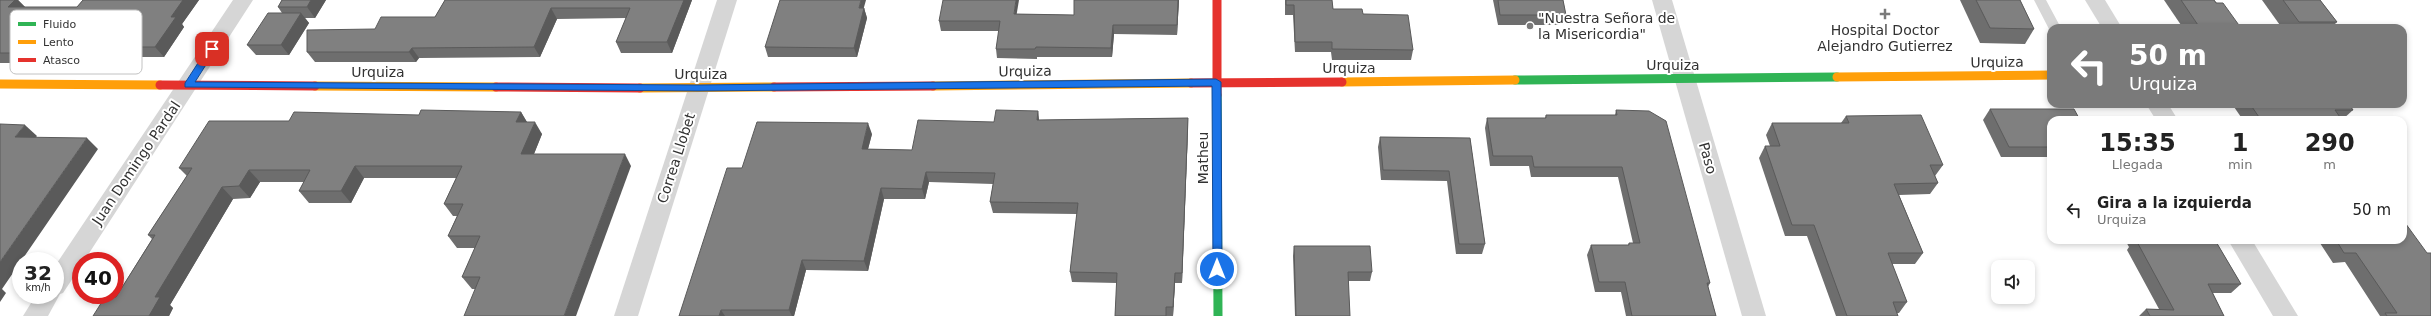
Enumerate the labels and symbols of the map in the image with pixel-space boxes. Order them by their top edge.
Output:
marker: Hospital Doctor Alejandro Gutierrez [1879,8,1891,20]
legend [10,10,142,74]
place label: "Nuestra Señora de la Misericordia" [1538,10,1675,42]
text: Fluido [43,18,76,31]
marker: "Nuestra Señora de la Misericordia" [1525,21,1535,31]
place label: Hospital Doctor Alejandro Gutierrez [1817,22,1953,54]
pin [195,32,229,66]
text: Lento [43,36,74,49]
text: Atasco [43,54,80,67]
street label: Urquiza [1970,54,2024,70]
street label: Urquiza [1646,57,1700,73]
street label: Urquiza [1322,60,1376,76]
street label: Urquiza [998,63,1052,79]
street label: Urquiza [351,64,405,80]
street label: Urquiza [674,66,728,82]
street label: Juan Domingo Pardal [88,98,183,229]
street label: Correa Llobet [654,110,698,205]
street label: Matheu [1195,132,1211,184]
street label: Paso [1696,140,1720,176]
position arrow [1196,248,1238,290]
speed limit sign: 40 [72,252,124,304]

